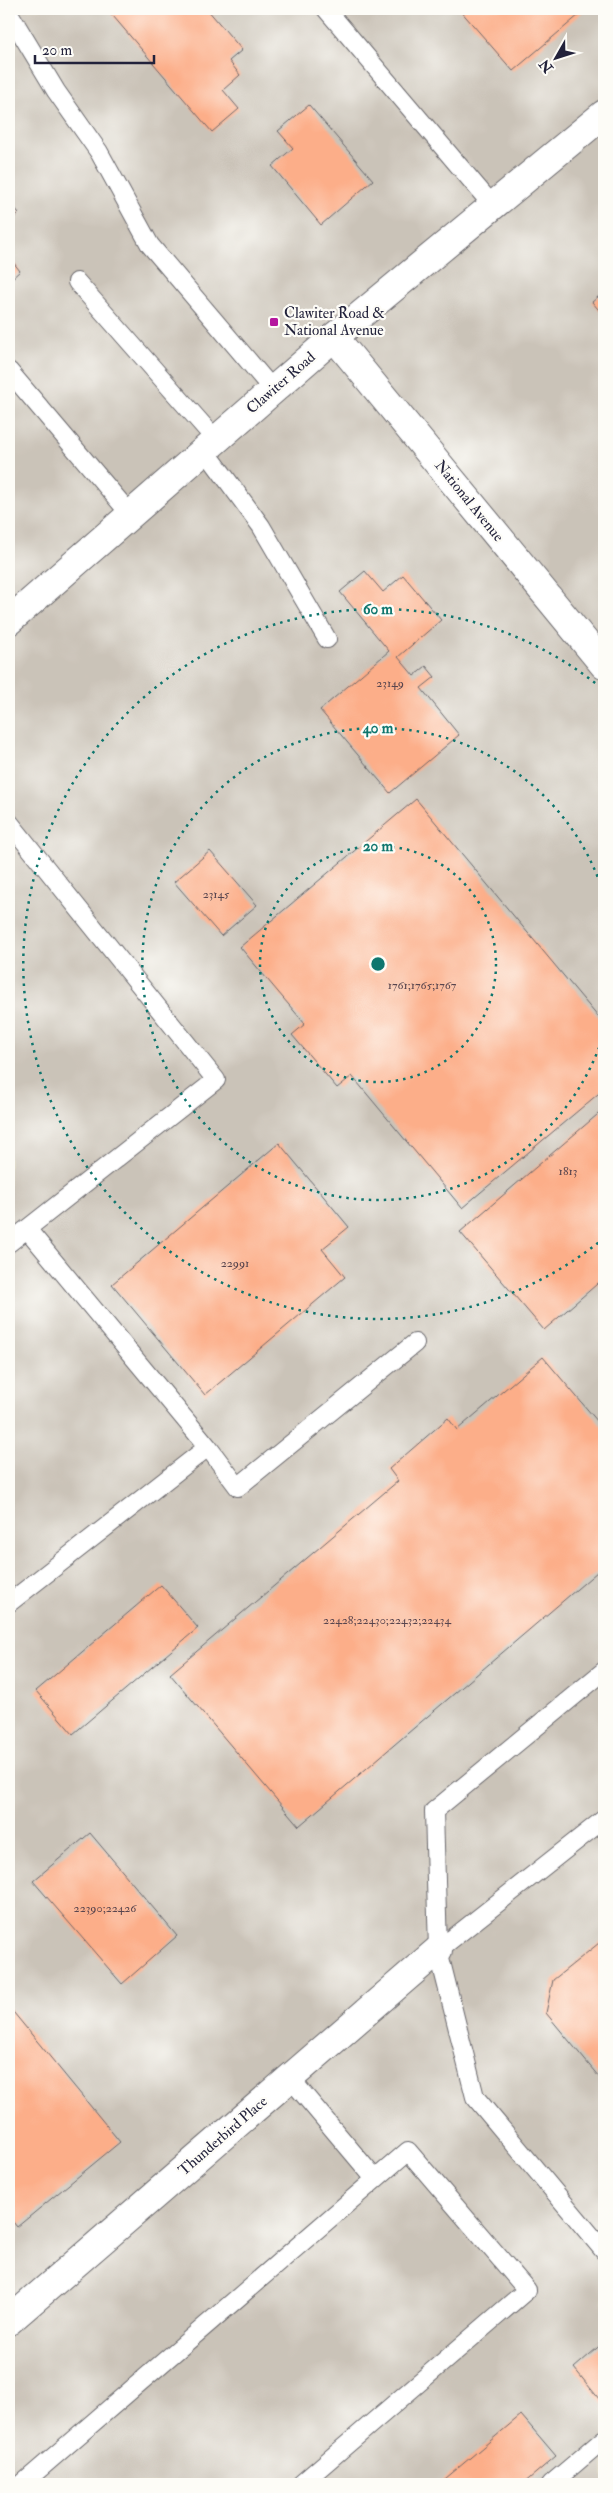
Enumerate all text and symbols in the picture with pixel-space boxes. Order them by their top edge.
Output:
scale bar [35,32,154,64]
north arrow [530,32,580,82]
text: 20 m [42,41,72,60]
text: N [535,55,557,77]
place label: Clawiter Road & National Avenue [284,304,385,340]
marker: Clawiter Road & National Avenue [268,316,280,328]
street label: Clawiter Road [243,347,320,418]
street label: National Avenue [430,456,508,546]
text: 60 m [363,600,393,619]
house number: 23149 [376,676,404,691]
text: 40 m [362,719,394,738]
text: 20 m [363,837,393,856]
house number: 23145 [203,887,230,902]
centre of rings [369,955,387,973]
house number: 1761;1765;1767 [388,978,457,993]
house number: 1813 [559,1164,577,1179]
house number: 22991 [221,1256,249,1271]
house number: 22428;22430;22432;22434 [323,1613,451,1628]
house number: 22390;22426 [74,1901,137,1916]
street label: Thunderbird Place [174,2092,272,2180]

